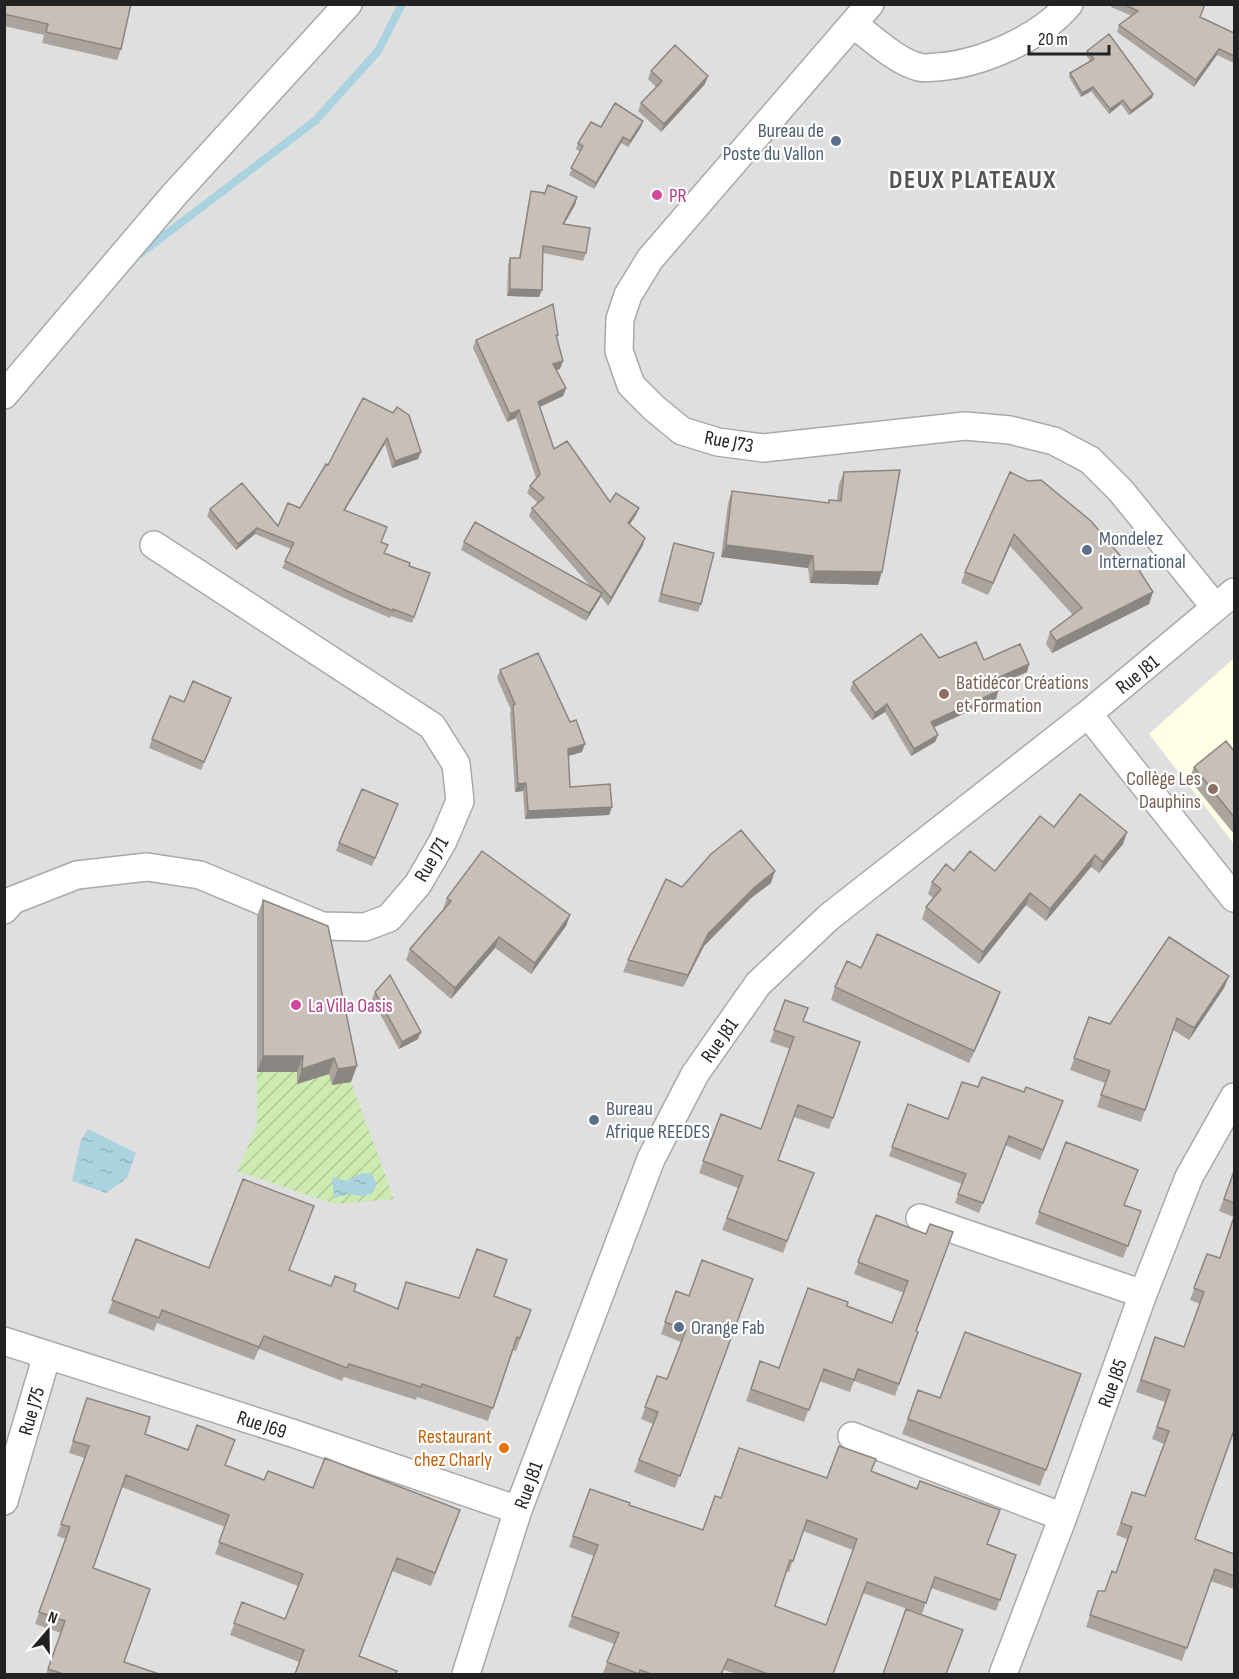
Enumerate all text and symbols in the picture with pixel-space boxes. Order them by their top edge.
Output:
scale bar [1029,18,1108,56]
text: 20 m [1038,29,1068,50]
place label: Bureau de Poste du Vallon [723,119,824,166]
marker: Bureau de Poste du Vallon [829,134,843,148]
district label: DEUX PLATEAUX [889,165,1057,196]
place label: PR [669,184,687,208]
marker: PR [650,188,664,202]
street label: Rue J73 [702,425,755,458]
place label: Mondelez International [1099,527,1186,574]
marker: Mondelez International [1080,543,1094,557]
street label: Rue J81 [1111,650,1164,699]
place label: Batidécor Créations et Formation [956,671,1089,718]
marker: Batidécor Créations et Formation [937,687,951,701]
place label: Collège Les Dauphins [1126,767,1201,814]
marker: Collège Les Dauphins [1206,782,1220,796]
street label: Rue J71 [409,833,454,886]
place label: La Villa Oasis [308,994,393,1018]
marker: La Villa Oasis [289,998,303,1012]
street label: Rue J81 [696,1014,744,1067]
place label: Bureau Afrique REEDES [605,1097,710,1144]
marker: Bureau Afrique REEDES [587,1113,601,1127]
place label: Orange Fab [691,1316,765,1340]
marker: Orange Fab [672,1320,686,1334]
street label: Rue J85 [1093,1356,1133,1411]
street label: Rue J75 [14,1384,50,1438]
street label: Rue J69 [234,1406,289,1444]
place label: Restaurant chez Charly [414,1425,492,1472]
marker: Restaurant chez Charly [497,1441,511,1455]
street label: Rue J81 [509,1458,549,1512]
north arrow [18,1601,78,1661]
text: N [45,1608,60,1629]

